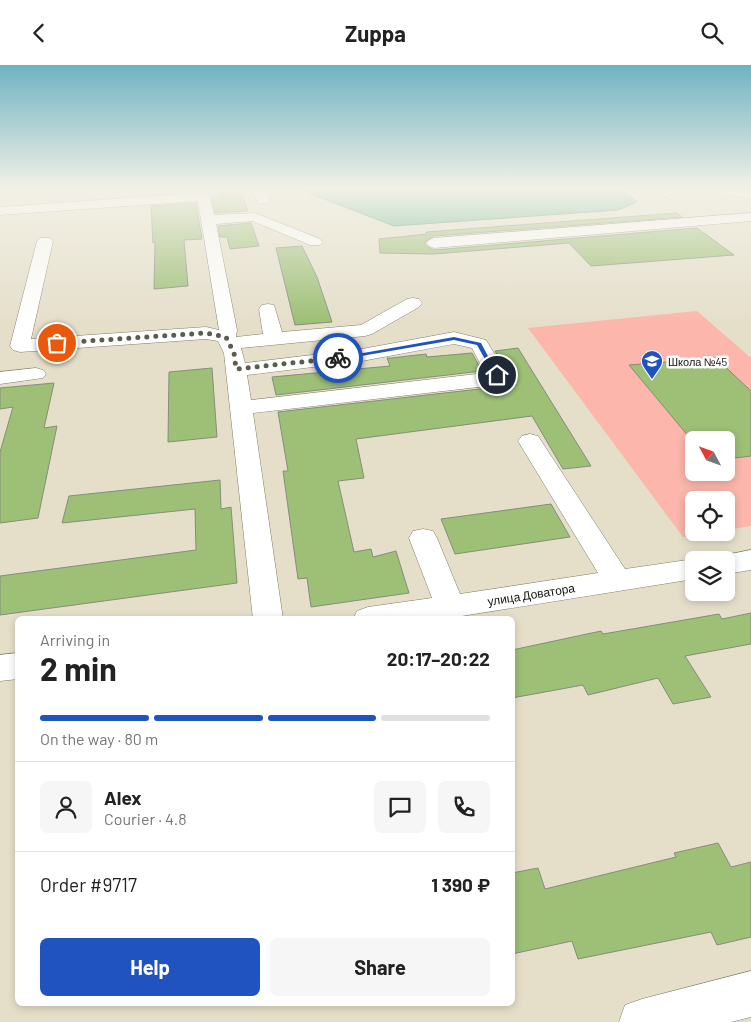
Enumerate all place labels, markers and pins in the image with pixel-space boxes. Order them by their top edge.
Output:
pin [36,322,78,364]
school or university icon: Школа №45 [640,349,664,380]
pin [476,354,518,396]
place label: Школа №45 [668,355,727,368]

